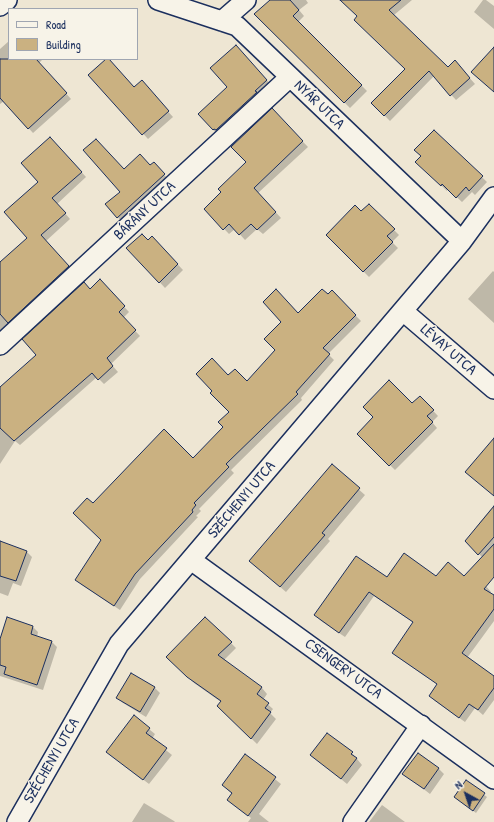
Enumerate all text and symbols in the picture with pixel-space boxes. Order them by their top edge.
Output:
legend [8,8,138,60]
text: Road [46,16,66,33]
text: Building [46,36,81,53]
street label: NYÁR UTCA [290,77,348,133]
street label: BÁRÁNY UTCA [110,178,180,244]
street label: LÉVAY UTCA [416,321,480,379]
street label: SZÉCHENYI UTCA [204,458,280,542]
street label: CSENGERY UTCA [301,635,385,703]
street label: SZÉCHENYI UTCA [20,715,84,807]
north arrow [446,774,486,814]
text: N [452,778,465,792]

